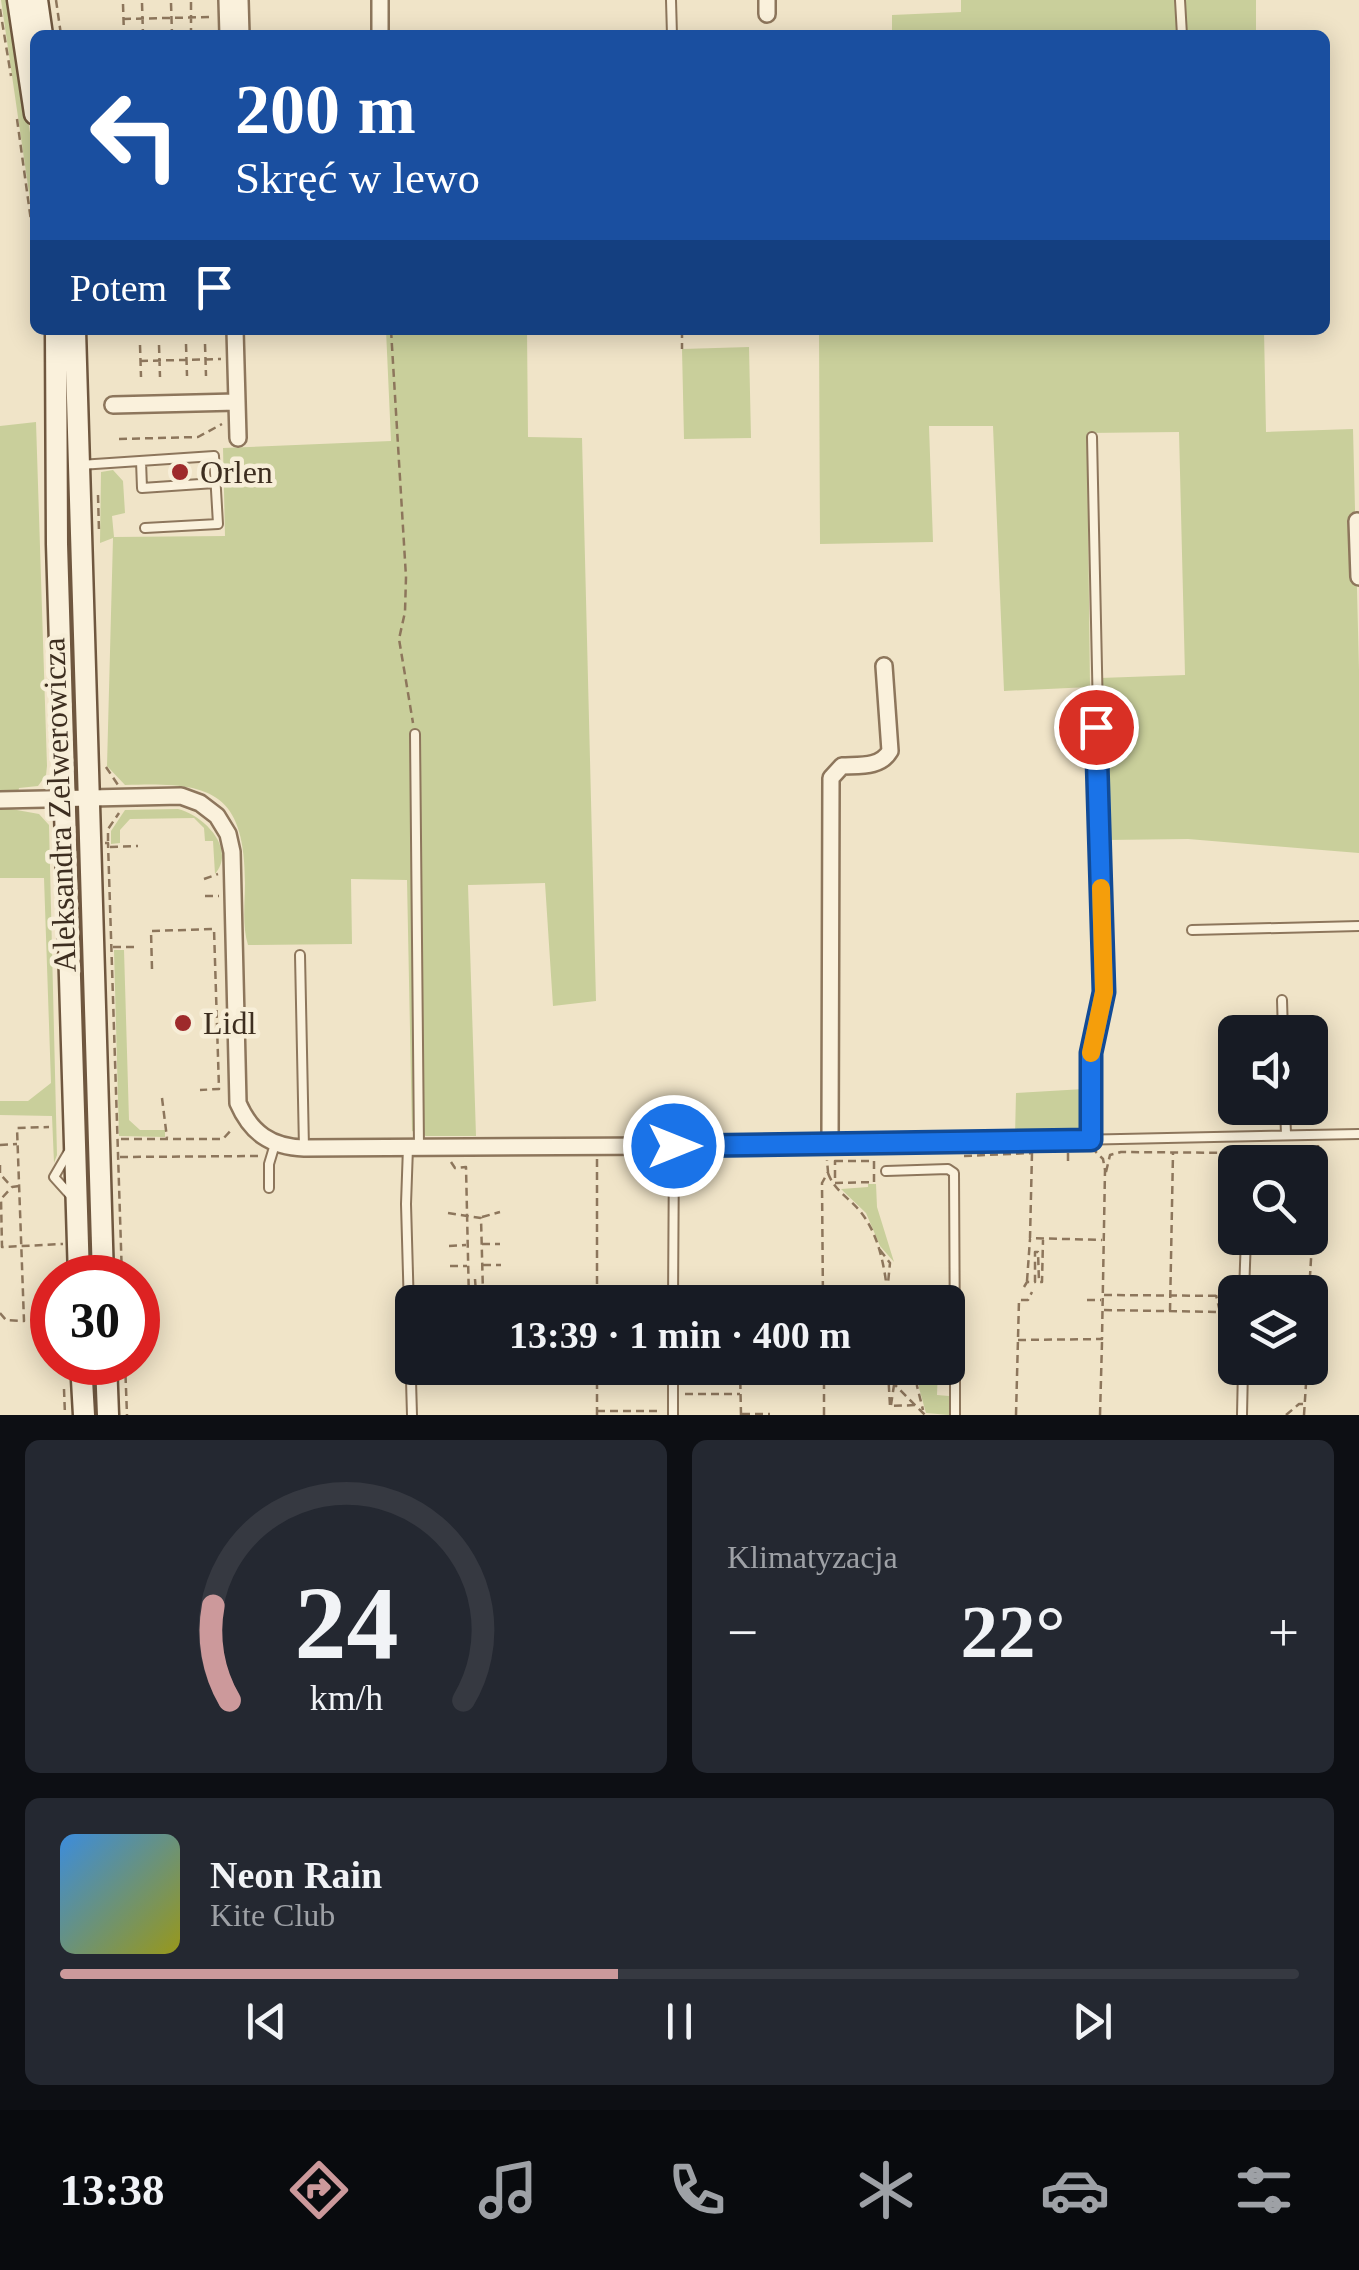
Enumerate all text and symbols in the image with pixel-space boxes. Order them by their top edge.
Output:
icon: left [70,70,200,200]
text: 200 m [235,71,416,148]
text: Skręć w lewo [235,153,480,203]
icon: arrive [187,260,242,315]
text: Potem [70,267,167,309]
place label: Orlen [200,454,273,490]
marker: Orlen [169,461,191,483]
street label: Aleksandra Zelwerowicza [35,637,83,973]
pin [1054,685,1139,770]
icon: arrive [1069,700,1124,755]
place label: Lidl [203,1005,256,1041]
marker: Lidl [172,1012,194,1034]
map controls [1218,1015,1328,1385]
button: sound [1218,1015,1328,1125]
position arrow [622,1094,726,1198]
button: search [1218,1145,1328,1255]
speed limit sign: 30 [30,1255,160,1385]
button: layers [1218,1275,1328,1385]
text: 13:39 · 1 min · 400 m [509,1314,851,1356]
text: Klimatyzacja [727,1539,898,1575]
text: 24 [294,1565,398,1680]
text: 22° [961,1590,1066,1673]
text: − [727,1602,758,1663]
text: + [1268,1602,1299,1663]
text: km/h [309,1678,383,1718]
text: Neon Rain [210,1854,382,1896]
text: Kite Club [210,1897,335,1933]
icon: previous [239,1994,294,2049]
icon: pause [652,1994,707,2049]
icon: next [1065,1994,1120,2049]
icon: directions [284,2155,354,2225]
icon: music [473,2155,543,2225]
icon: phone [662,2155,732,2225]
icon: climate [851,2155,921,2225]
icon: car [1040,2155,1110,2225]
icon: filters [1229,2155,1299,2225]
text: 13:38 [60,2165,165,2215]

